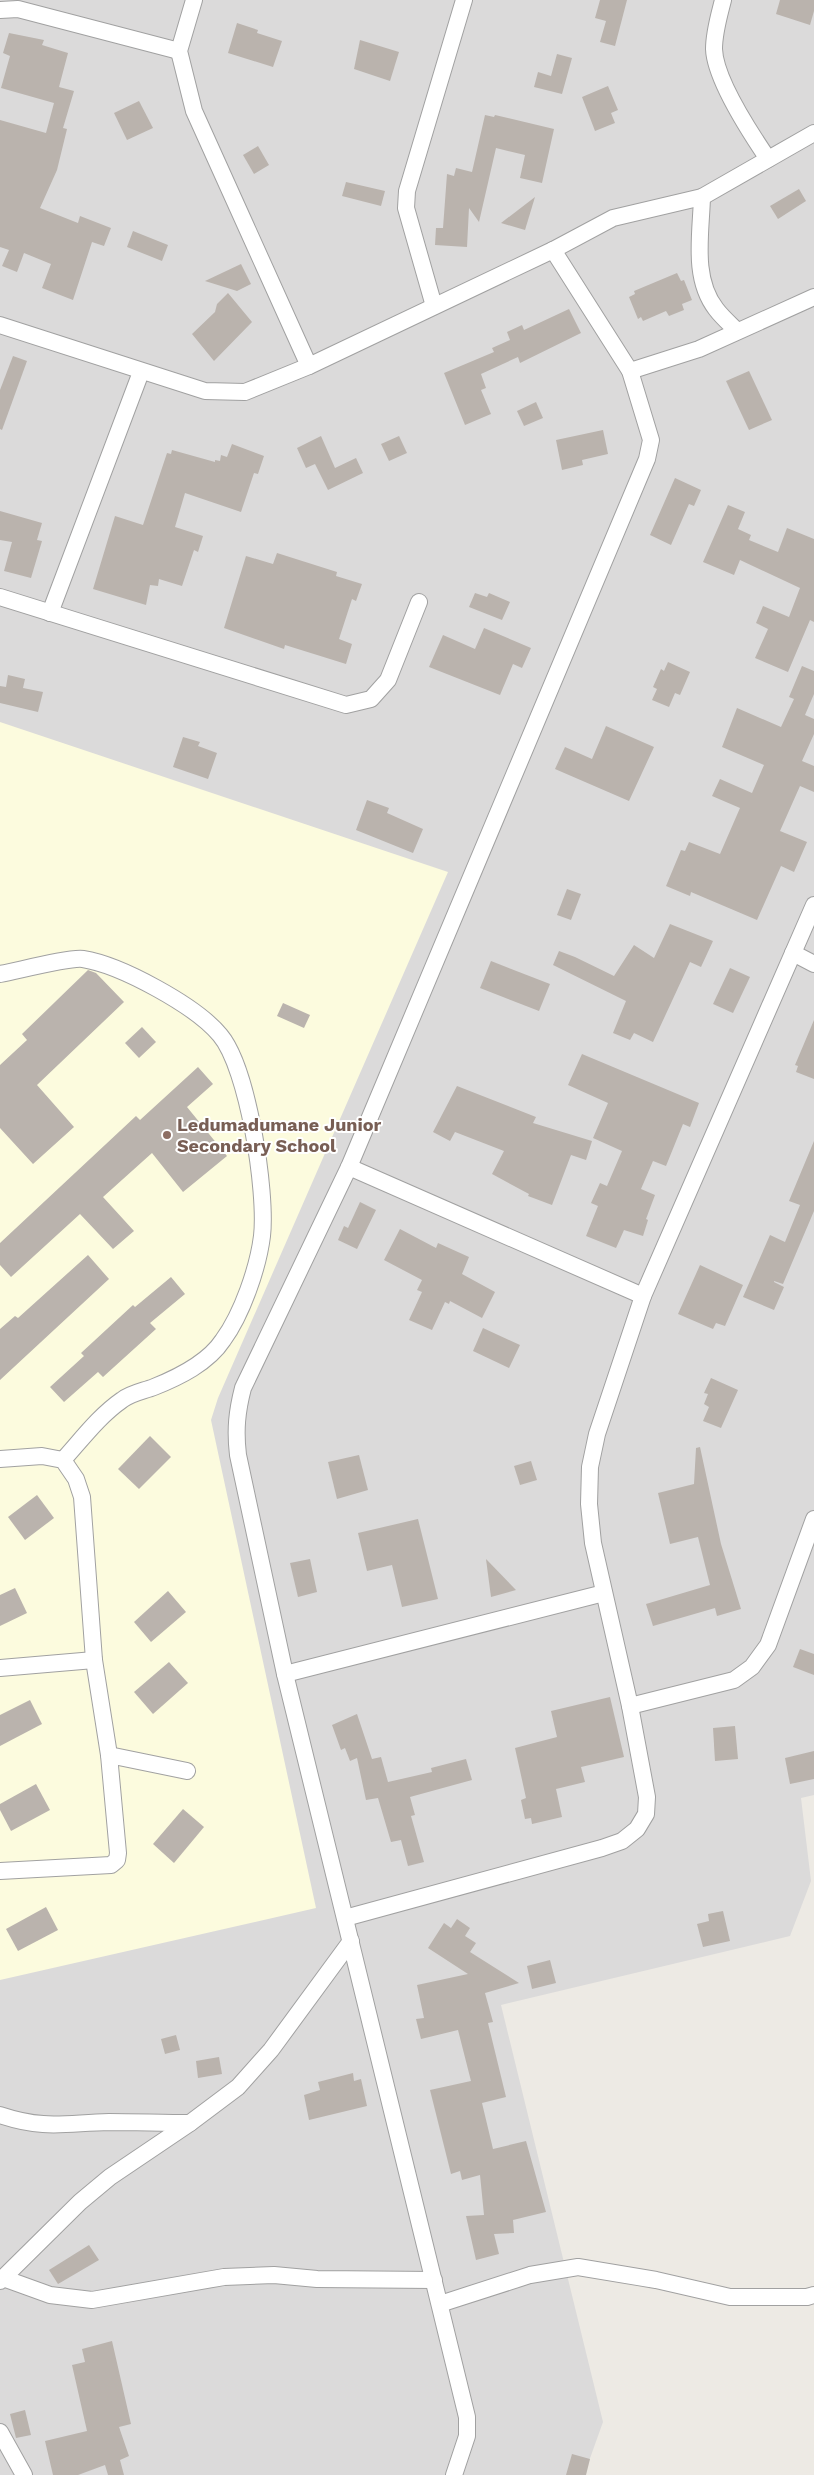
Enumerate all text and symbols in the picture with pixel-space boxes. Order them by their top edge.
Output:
place label: Ledumadumane Junior Secondary School [177,1114,381,1156]
marker: Ledumadumane Junior Secondary School [161,1129,173,1141]

